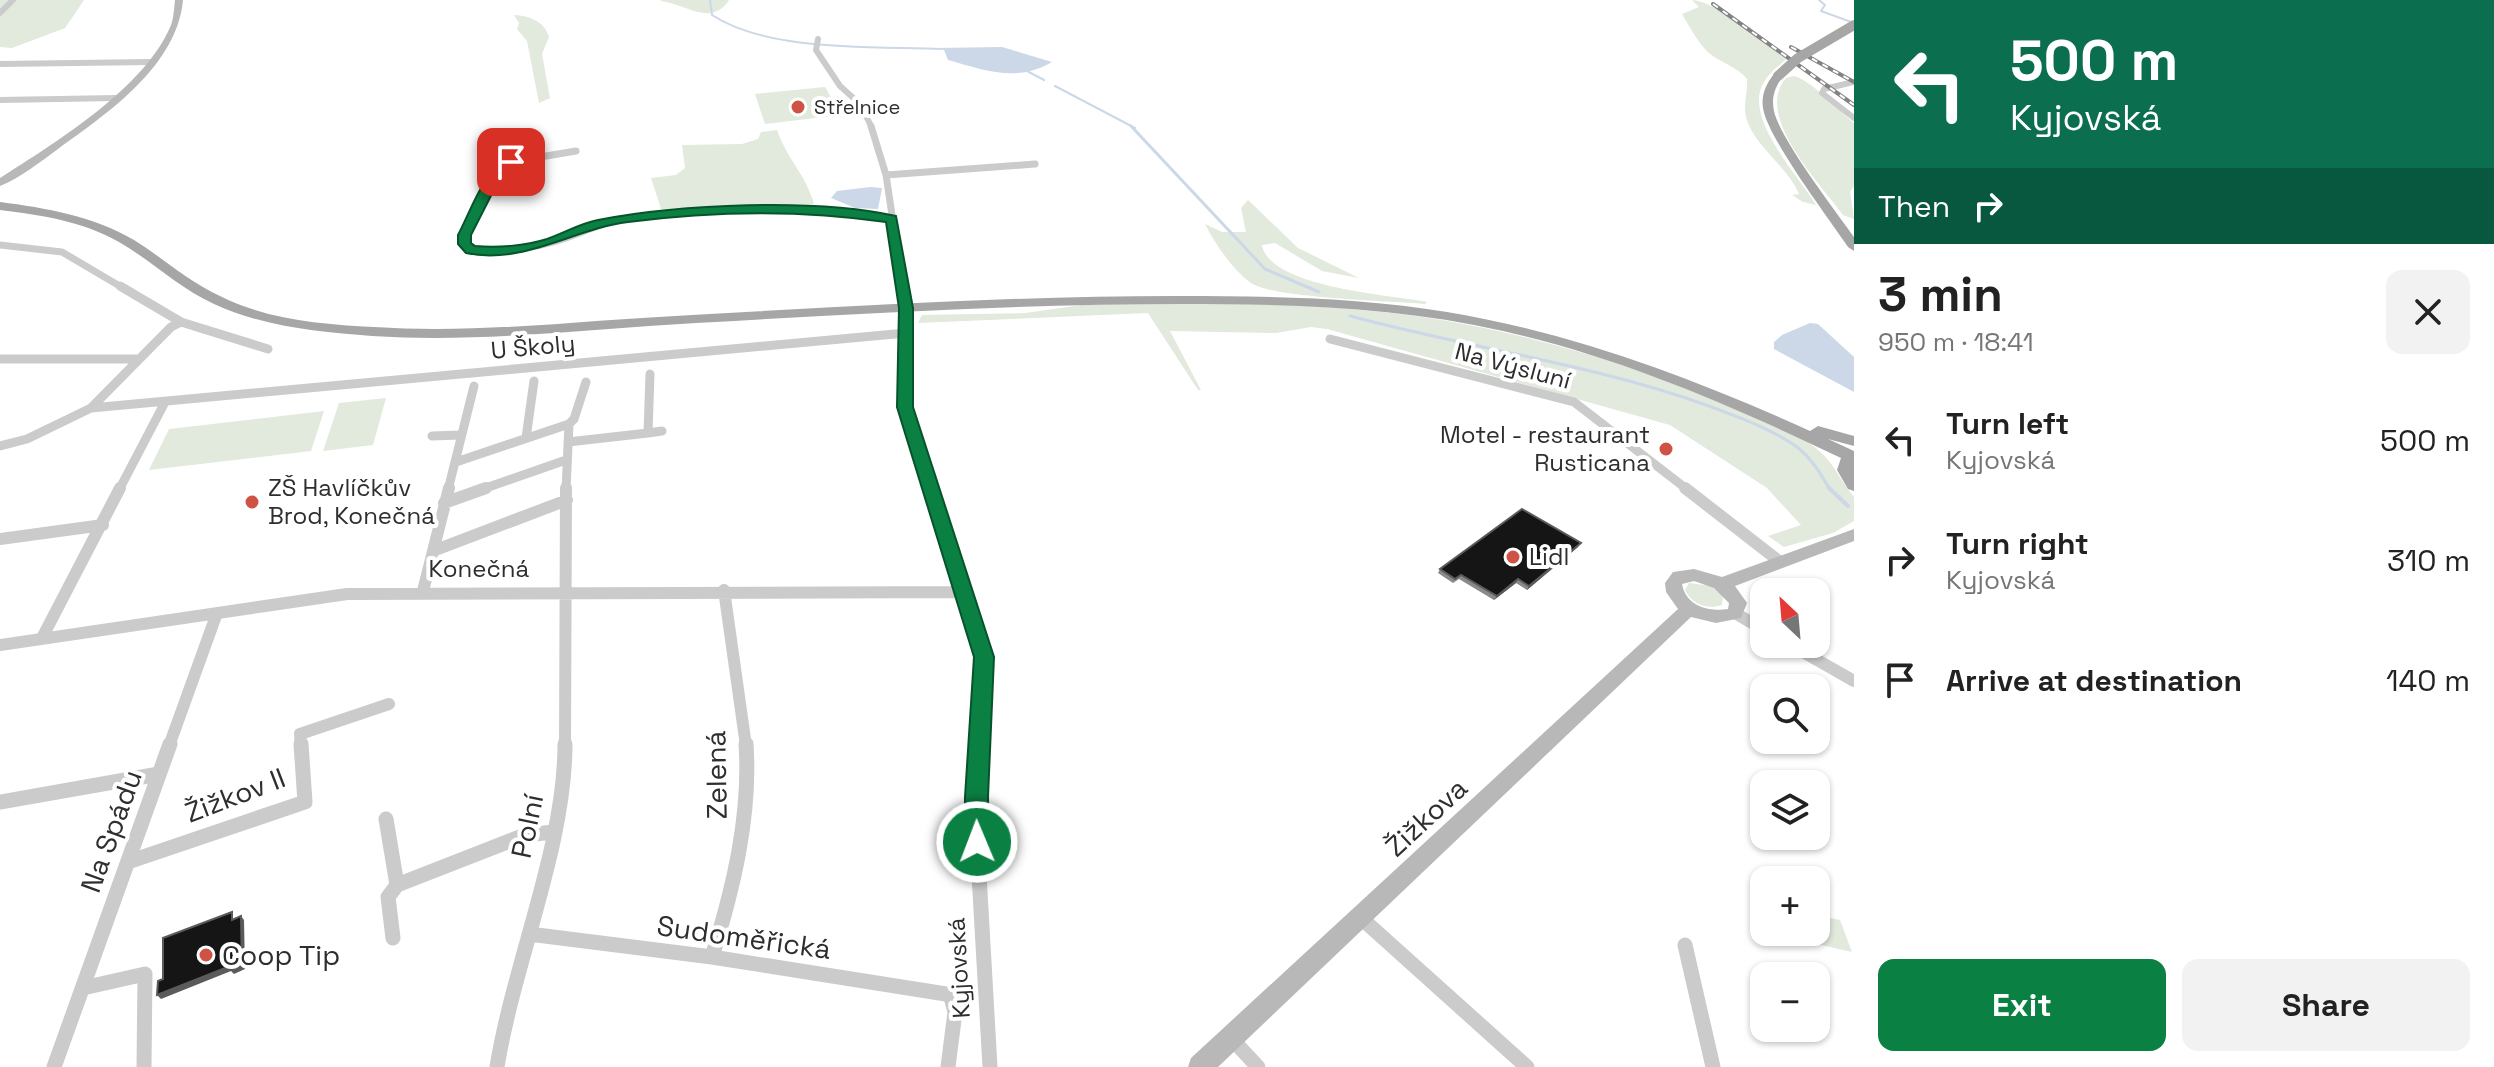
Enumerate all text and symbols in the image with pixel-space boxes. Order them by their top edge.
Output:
text: 500 m [2010,25,2178,96]
icon: left [1878,32,1982,136]
place label: Střelnice [814,94,900,120]
text: Kyjovská [2010,95,2162,141]
marker: Střelnice [789,98,807,116]
pin [477,128,545,196]
icon: arrive [489,140,533,184]
icon: right [1966,184,2010,228]
text: Then [1878,187,1950,226]
text: 3 min [1878,264,2003,325]
button: close [2386,270,2470,354]
text: 950 m · 18:41 [1878,325,2034,359]
street label: U Školy [490,327,576,366]
street label: Na Výsluní [1452,335,1575,396]
text: Turn left [1946,404,2069,443]
icon: left [1878,418,1922,462]
place label: Motel - restaurant Rusticana [1440,419,1650,478]
text: 500 m [2380,421,2470,460]
marker: Motel - restaurant Rusticana [1657,440,1675,458]
text: Kyjovská [1946,443,2055,477]
place label: ZŠ Havlíčkův Brod, Konečná [268,472,435,531]
marker: ZŠ Havlíčkův Brod, Konečná [243,493,261,511]
text: Turn right [1946,524,2089,563]
icon: right [1878,538,1922,582]
place label: Lidl [1529,541,1569,572]
text: 310 m [2387,541,2470,580]
marker: Lidl [1504,548,1522,566]
street label: Konečná [429,553,530,584]
text: Kyjovská [1946,563,2055,597]
north arrow [1750,578,1830,658]
map controls [1750,578,1830,1042]
icon: arrive [1878,658,1922,702]
text: Arrive at destination [1946,661,2242,700]
text: 140 m [2386,661,2470,700]
button: search [1750,674,1830,754]
street label: Zelená [697,730,735,820]
street label: Žižkov II [180,759,290,831]
street label: Na Spádu [72,765,150,897]
street label: Žižkova [1377,770,1475,864]
button: layers [1750,770,1830,850]
street label: Polní [503,791,551,861]
position arrow [935,800,1019,884]
button: + [1750,866,1830,946]
street label: Sudoměřická [655,907,833,967]
street label: Kyjovská [940,917,977,1019]
place label: Coop Tip [222,937,340,973]
marker: Coop Tip [197,946,215,964]
button: Exit [1878,959,2166,1051]
button: Share [2182,959,2470,1051]
button: − [1750,962,1830,1042]

